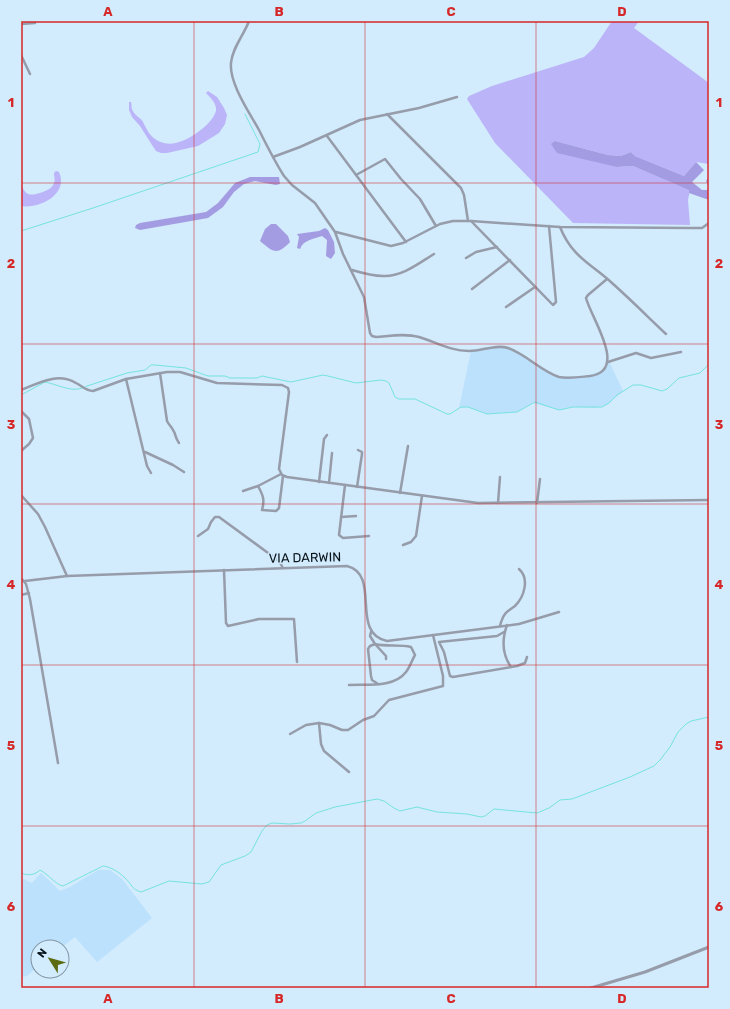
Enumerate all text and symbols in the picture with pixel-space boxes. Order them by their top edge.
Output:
text: A [103,4,113,19]
text: B [274,4,284,19]
text: C [446,4,456,19]
text: D [617,4,627,19]
text: 1 [8,95,14,110]
text: 1 [716,95,722,110]
text: 2 [7,256,15,271]
text: 2 [715,256,723,271]
text: 3 [7,417,16,432]
text: 3 [715,417,724,432]
street label: VIA DARWIN [269,549,341,566]
text: 4 [7,577,16,592]
text: 4 [715,577,724,592]
text: 5 [7,738,15,753]
text: 5 [715,738,723,753]
text: 6 [7,899,16,914]
text: 6 [715,899,724,914]
north arrow [30,939,70,979]
text: N [35,946,50,960]
text: A [103,991,113,1006]
text: B [274,991,284,1006]
text: C [446,991,456,1006]
text: D [617,991,627,1006]

